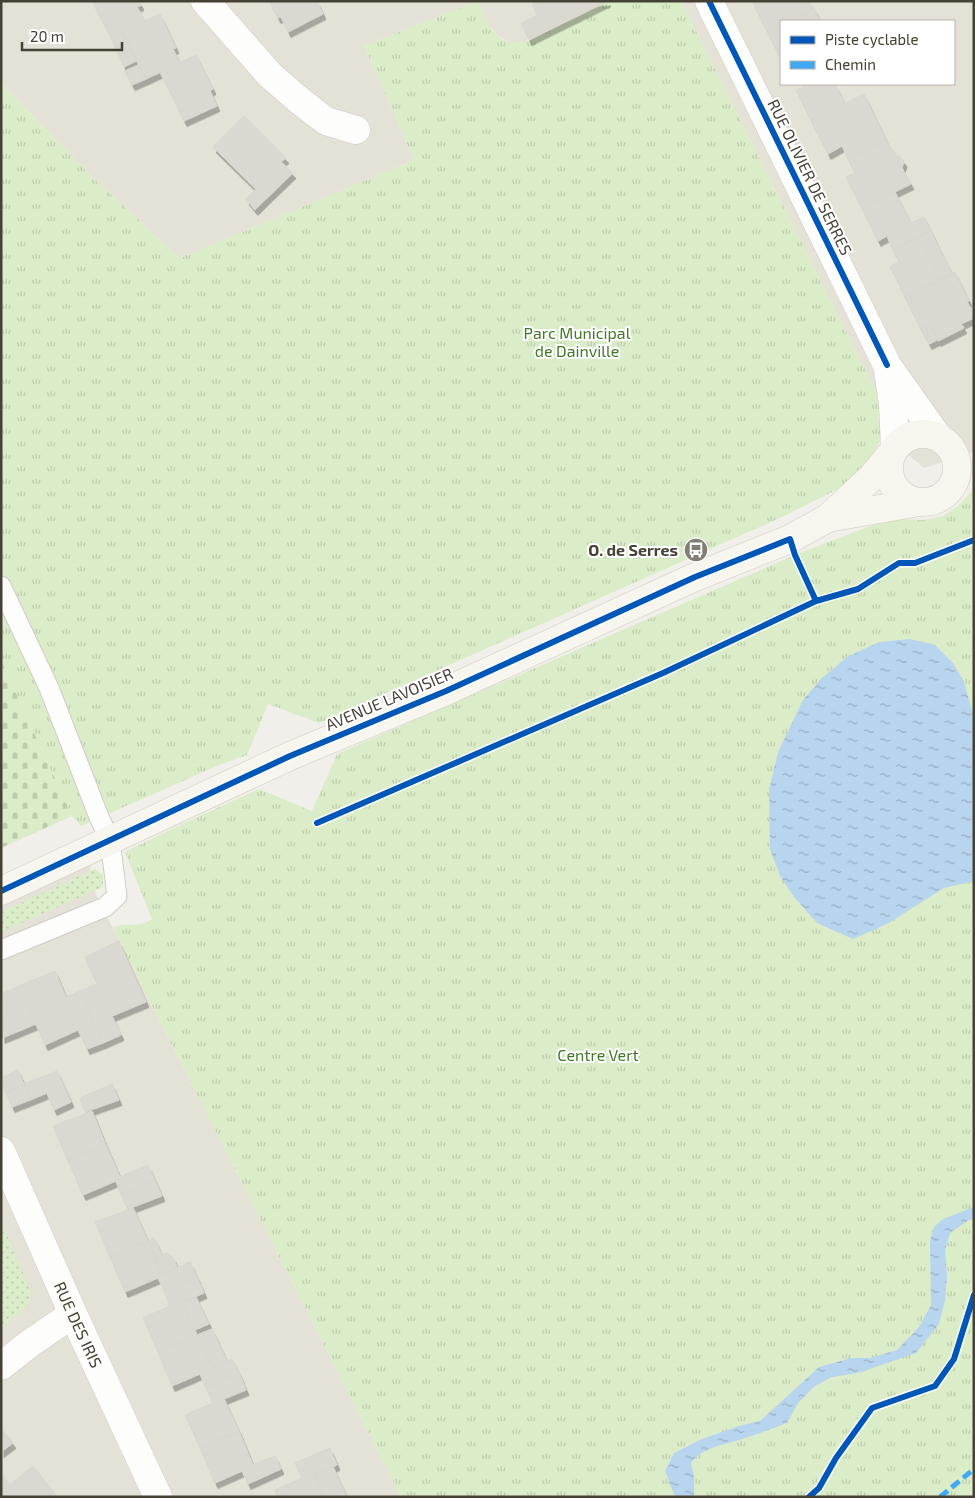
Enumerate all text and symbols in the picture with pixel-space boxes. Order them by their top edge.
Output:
scale bar [22,20,122,52]
legend [780,20,955,85]
text: 20 m [30,27,64,45]
text: Piste cyclable [825,30,919,48]
text: Chemin [825,55,876,73]
street label: RUE OLIVIER DE SERRES [764,96,857,258]
park label: Parc Municipal de Dainville [524,323,631,360]
bus stop icon: O. de Serres [683,537,709,563]
place label: O. de Serres [588,540,678,559]
street label: AVENUE LAVOISIER [322,663,456,734]
park label: Centre Vert [557,1045,639,1064]
street label: RUE DES IRIS [51,1278,107,1370]

